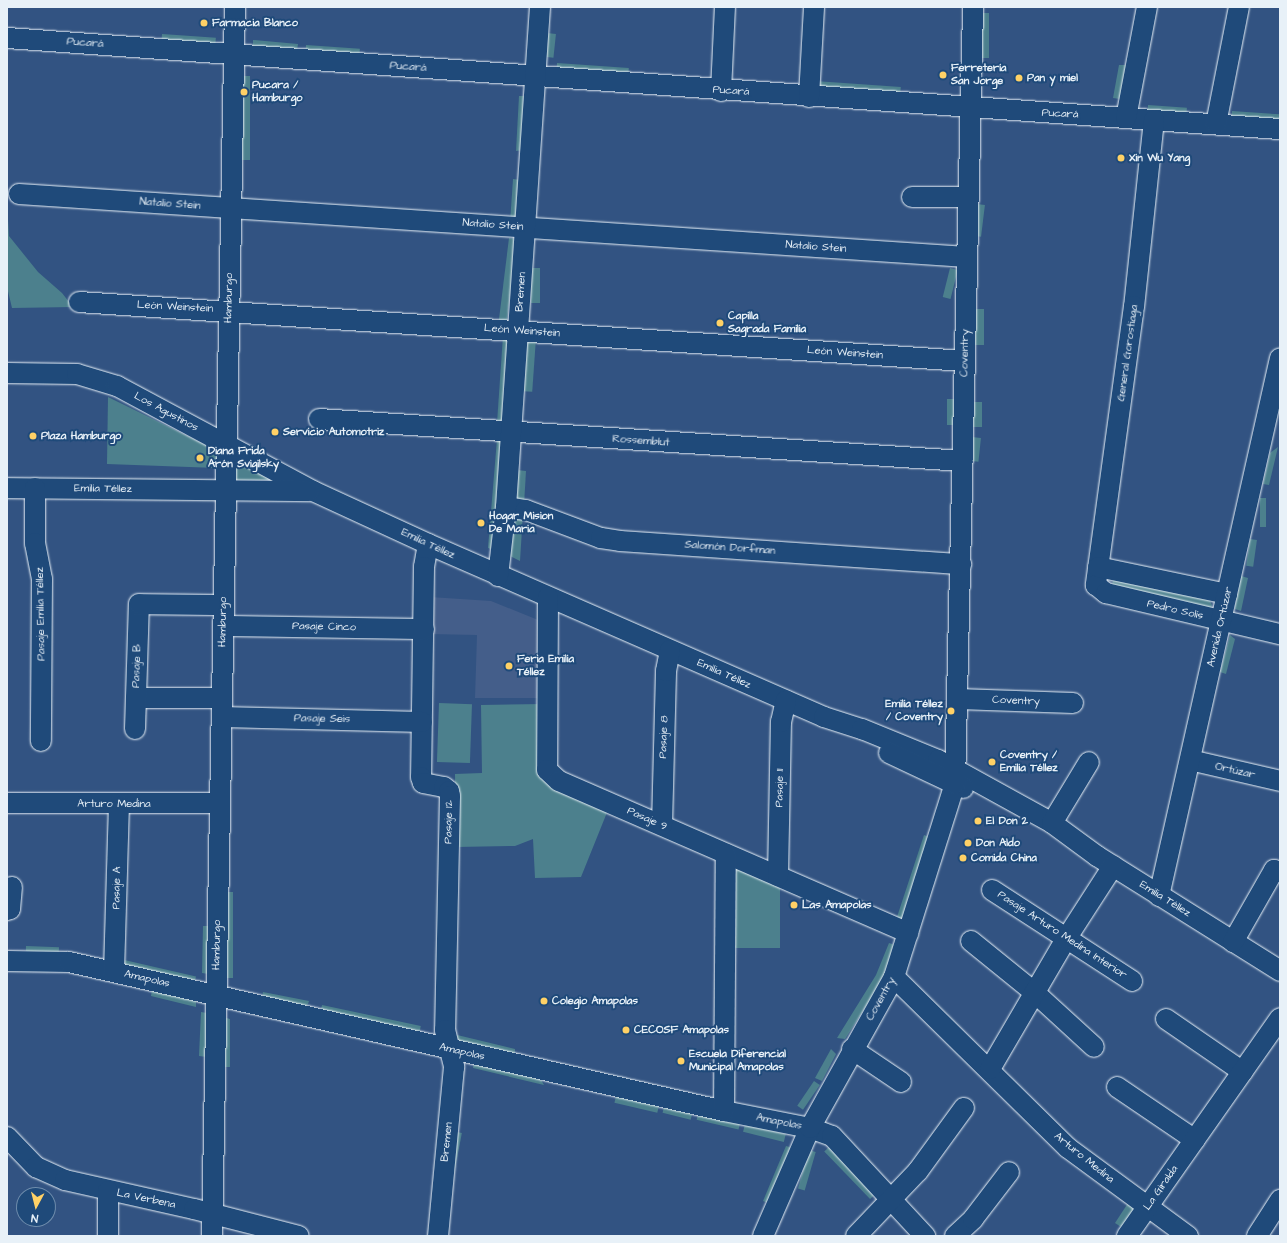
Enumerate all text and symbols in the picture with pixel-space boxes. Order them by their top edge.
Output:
place label: Farmacia Blanco [212,16,298,30]
marker: Farmacia Blanco [199,18,209,28]
street label: Pucará [66,35,104,51]
street label: Pucará [389,59,427,75]
place label: Ferretería San Jorge [951,62,1006,88]
marker: Ferretería San Jorge [938,70,948,80]
place label: Pan y miel [1027,71,1078,85]
marker: Pan y miel [1014,73,1024,83]
place label: Pucara / Hamburgo [252,79,303,105]
street label: Pucará [712,83,750,99]
marker: Pucara / Hamburgo [239,87,249,97]
street label: Pucará [1041,106,1079,122]
place label: Xin Wu Yang [1129,151,1190,165]
marker: Xin Wu Yang [1116,153,1126,163]
street label: Natalio Stein [139,195,201,213]
street label: Natalio Stein [462,216,524,234]
street label: Natalio Stein [785,238,847,256]
street label: Bremen [513,272,529,312]
street label: Hamburgo [222,273,236,323]
street label: León Weinstein [137,298,213,316]
street label: General Gorostiaga [1115,304,1141,402]
place label: Capilla Sagrada Familia [728,310,806,336]
marker: Capilla Sagrada Familia [715,318,725,328]
street label: León Weinstein [484,322,560,340]
street label: Coventry [958,329,972,377]
street label: León Weinstein [807,344,883,362]
street label: Los Agustinos [132,390,200,434]
place label: Servicio Automotriz [283,425,384,439]
marker: Servicio Automotriz [270,427,280,437]
place label: Plaza Hamburgo [41,429,121,443]
marker: Plaza Hamburgo [28,431,38,441]
street label: Rossemblut [612,432,670,450]
place label: Diana Frida Arón Svigilsky [208,445,279,471]
marker: Diana Frida Arón Svigilsky [195,453,205,463]
street label: Emilia Téllez [74,482,132,496]
place label: Hogar Mision De Maria [489,510,553,536]
marker: Hogar Mision De Maria [476,518,486,528]
street label: Emilia Téllez [399,526,457,562]
street label: Salomón Dorfman [684,538,776,558]
street label: Pasaje Emilia Téllez [34,567,48,661]
street label: Avenida Ortúzar [1204,586,1236,668]
street label: Hamburgo [216,597,230,647]
street label: Pedro Solís [1146,597,1204,623]
street label: Pasaje Cinco [292,620,356,634]
street label: Pasaje B [130,644,144,688]
place label: Feria Emilia Téllez [517,653,574,679]
street label: Emilia Téllez [695,656,753,692]
marker: Feria Emilia Téllez [504,661,514,671]
street label: Coventry [992,694,1040,708]
place label: Emilia Téllez / Coventry [885,698,943,724]
marker: Emilia Téllez / Coventry [946,706,956,716]
street label: Pasaje Seis [294,712,350,726]
street label: Pasaje 8 [657,715,671,759]
place label: Coventry / Emilia Téllez [1000,749,1058,775]
marker: Coventry / Emilia Téllez [987,757,997,767]
street label: Ortúzar [1214,760,1256,782]
street label: Pasaje 11 [773,768,787,808]
street label: Arturo Medina [77,797,151,811]
street label: Pasaje 12 [442,800,456,844]
street label: Pasaje 9 [625,804,669,834]
place label: El Don 2 [986,814,1028,828]
marker: El Don 2 [973,816,983,826]
place label: Don Aldo [976,836,1020,850]
marker: Don Aldo [963,838,973,848]
place label: Comida China [971,851,1037,865]
marker: Comida China [958,853,968,863]
street label: Pasaje A [110,866,124,910]
street label: Emilia Téllez [1137,878,1193,920]
street label: Pasaje Arturo Medina Interior [995,888,1129,982]
place label: Las Amapolas [802,898,872,912]
marker: Las Amapolas [789,900,799,910]
street label: Hamburgo [210,920,224,970]
street label: Amapolas [123,967,171,991]
street label: Coventry [864,975,898,1023]
place label: Colegio Amapolas [552,994,638,1008]
marker: Colegio Amapolas [539,996,549,1006]
place label: CECOSF Amapolas [634,1023,729,1037]
marker: CECOSF Amapolas [621,1025,631,1035]
street label: Amapolas [438,1040,486,1064]
place label: Escuela Diferencial Municipal Amapolas [689,1048,786,1074]
marker: Escuela Diferencial Municipal Amapolas [676,1056,686,1066]
street label: Amapolas [755,1111,803,1133]
street label: Bremen [438,1121,456,1163]
street label: Arturo Medina [1051,1130,1117,1186]
street label: La Giralda [1141,1163,1181,1213]
street label: La Verbena [115,1186,177,1212]
north arrow [16,1187,56,1227]
text: N [30,1211,39,1226]

